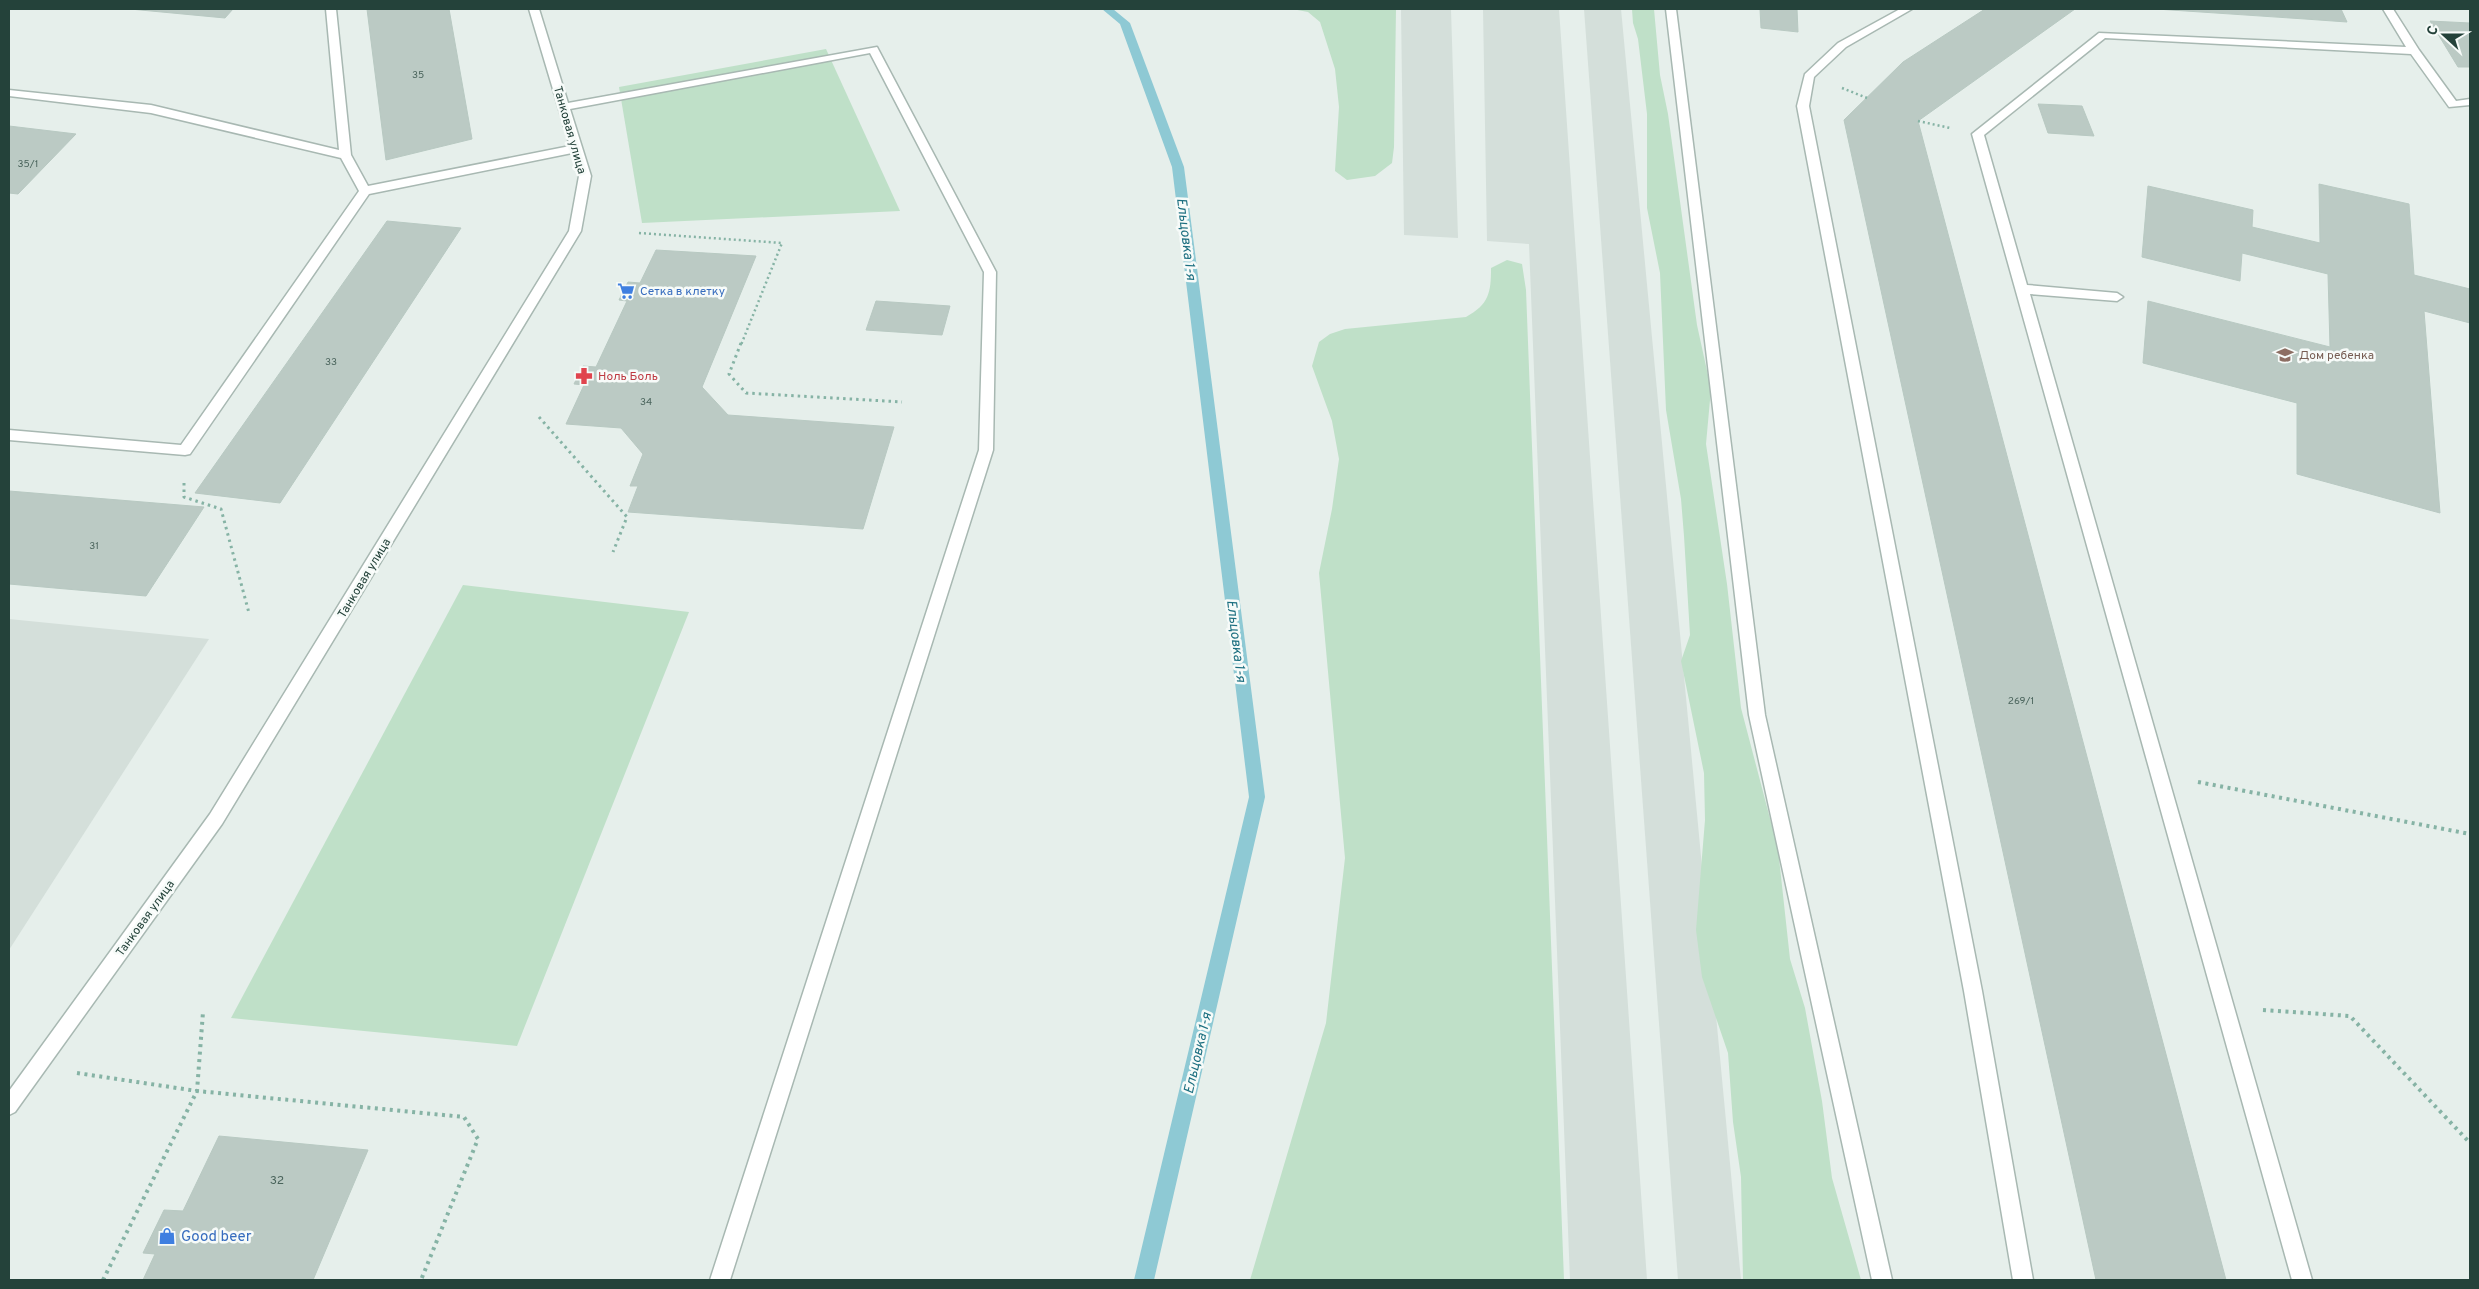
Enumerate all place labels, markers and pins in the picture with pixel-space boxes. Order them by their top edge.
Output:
supermarket icon: Сетка в клетку [616,281,636,301]
place label: Сетка в клетку [640,284,725,300]
school or university icon: Дом ребенка [2275,345,2295,365]
place label: Дом ребенка [2299,348,2374,364]
pharmacy icon: Ноль Боль [574,366,594,386]
place label: Ноль Боль [598,369,658,385]
shop icon: Good beer [157,1226,177,1246]
place label: Good beer [181,1228,252,1247]

